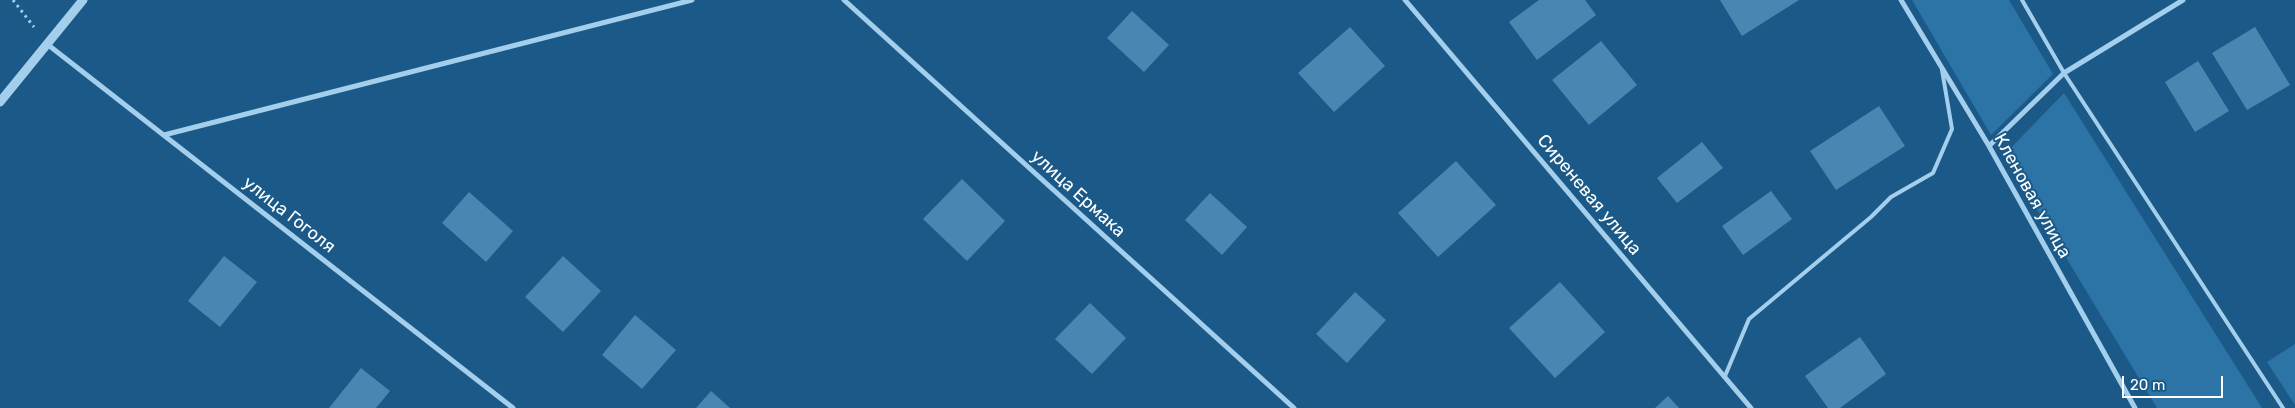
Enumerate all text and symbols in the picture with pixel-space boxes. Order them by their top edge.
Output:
street label: Сиреневая улица [1532,130,1646,260]
street label: Кленовая улица [1989,130,2075,262]
street label: улица Ермака [1026,146,1130,242]
street label: улица Гоголя [238,172,340,258]
scale bar [2125,366,2226,398]
text: 20 m [2130,376,2165,394]

